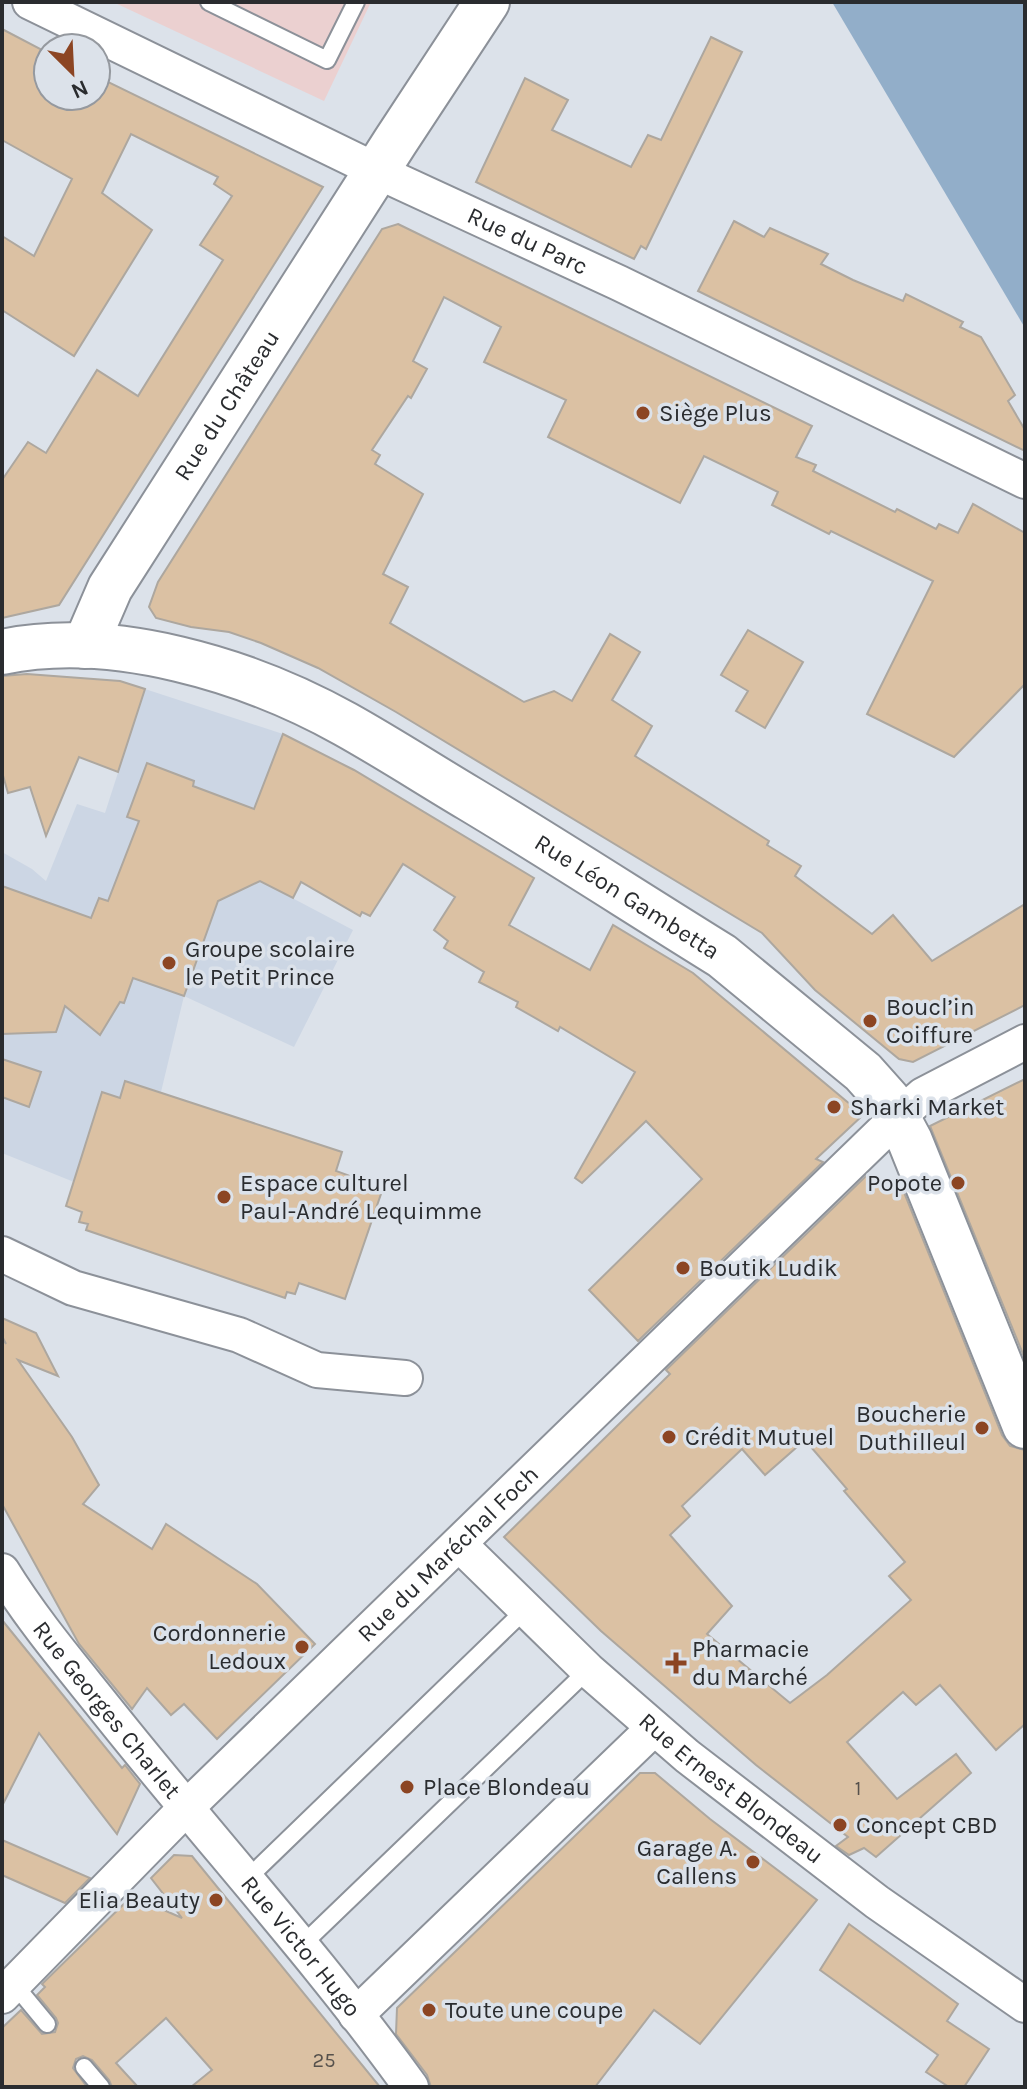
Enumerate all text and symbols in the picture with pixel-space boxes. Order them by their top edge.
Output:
north arrow [32,32,112,112]
text: N [67,74,92,104]
street label: Rue du Parc [463,201,592,281]
street label: Rue du Château [168,325,285,486]
place label: Siège Plus [659,399,772,427]
marker: Siège Plus [634,404,652,422]
street label: Rue Léon Gambetta [530,828,725,965]
place label: Groupe scolaire le Petit Prince [185,935,355,991]
marker: Groupe scolaire le Petit Prince [160,954,178,972]
place label: Boucl’in Coiffure [886,993,974,1049]
marker: Boucl’in Coiffure [861,1012,879,1030]
place label: Sharki Market [850,1093,1004,1121]
marker: Sharki Market [825,1098,843,1116]
place label: Espace culturel Paul-André Lequimme [240,1169,482,1225]
place label: Popote [867,1169,942,1197]
marker: Popote [949,1174,967,1192]
marker: Espace culturel Paul-André Lequimme [215,1188,233,1206]
place label: Boutik Ludik [699,1254,838,1282]
marker: Boutik Ludik [674,1259,692,1277]
place label: Boucherie Duthilleul [856,1400,966,1456]
marker: Boucherie Duthilleul [973,1419,991,1437]
place label: Crédit Mutuel [685,1423,834,1451]
marker: Crédit Mutuel [660,1428,678,1446]
street label: Rue du Maréchal Foch [352,1460,544,1648]
street label: Rue Georges Charlet [27,1615,187,1804]
place label: Cordonnerie Ledoux [153,1619,286,1675]
place label: Pharmacie du Marché [692,1635,809,1691]
marker: Cordonnerie Ledoux [293,1638,311,1656]
marker: Pharmacie du Marché [667,1654,685,1672]
street label: Rue Ernest Blondeau [633,1707,829,1870]
place label: Place Blondeau [423,1773,590,1801]
house number: 1 [855,1777,861,1800]
marker: Place Blondeau [398,1778,416,1796]
place label: Concept CBD [856,1811,997,1839]
marker: Concept CBD [831,1816,849,1834]
place label: Garage A. Callens [637,1834,737,1890]
marker: Garage A. Callens [744,1853,762,1871]
street label: Rue Victor Hugo [235,1870,367,2022]
place label: Elia Beauty [79,1886,200,1914]
marker: Elia Beauty [207,1891,225,1909]
place label: Toute une coupe [445,1996,623,2024]
marker: Toute une coupe [420,2001,438,2019]
house number: 25 [313,2049,335,2072]

